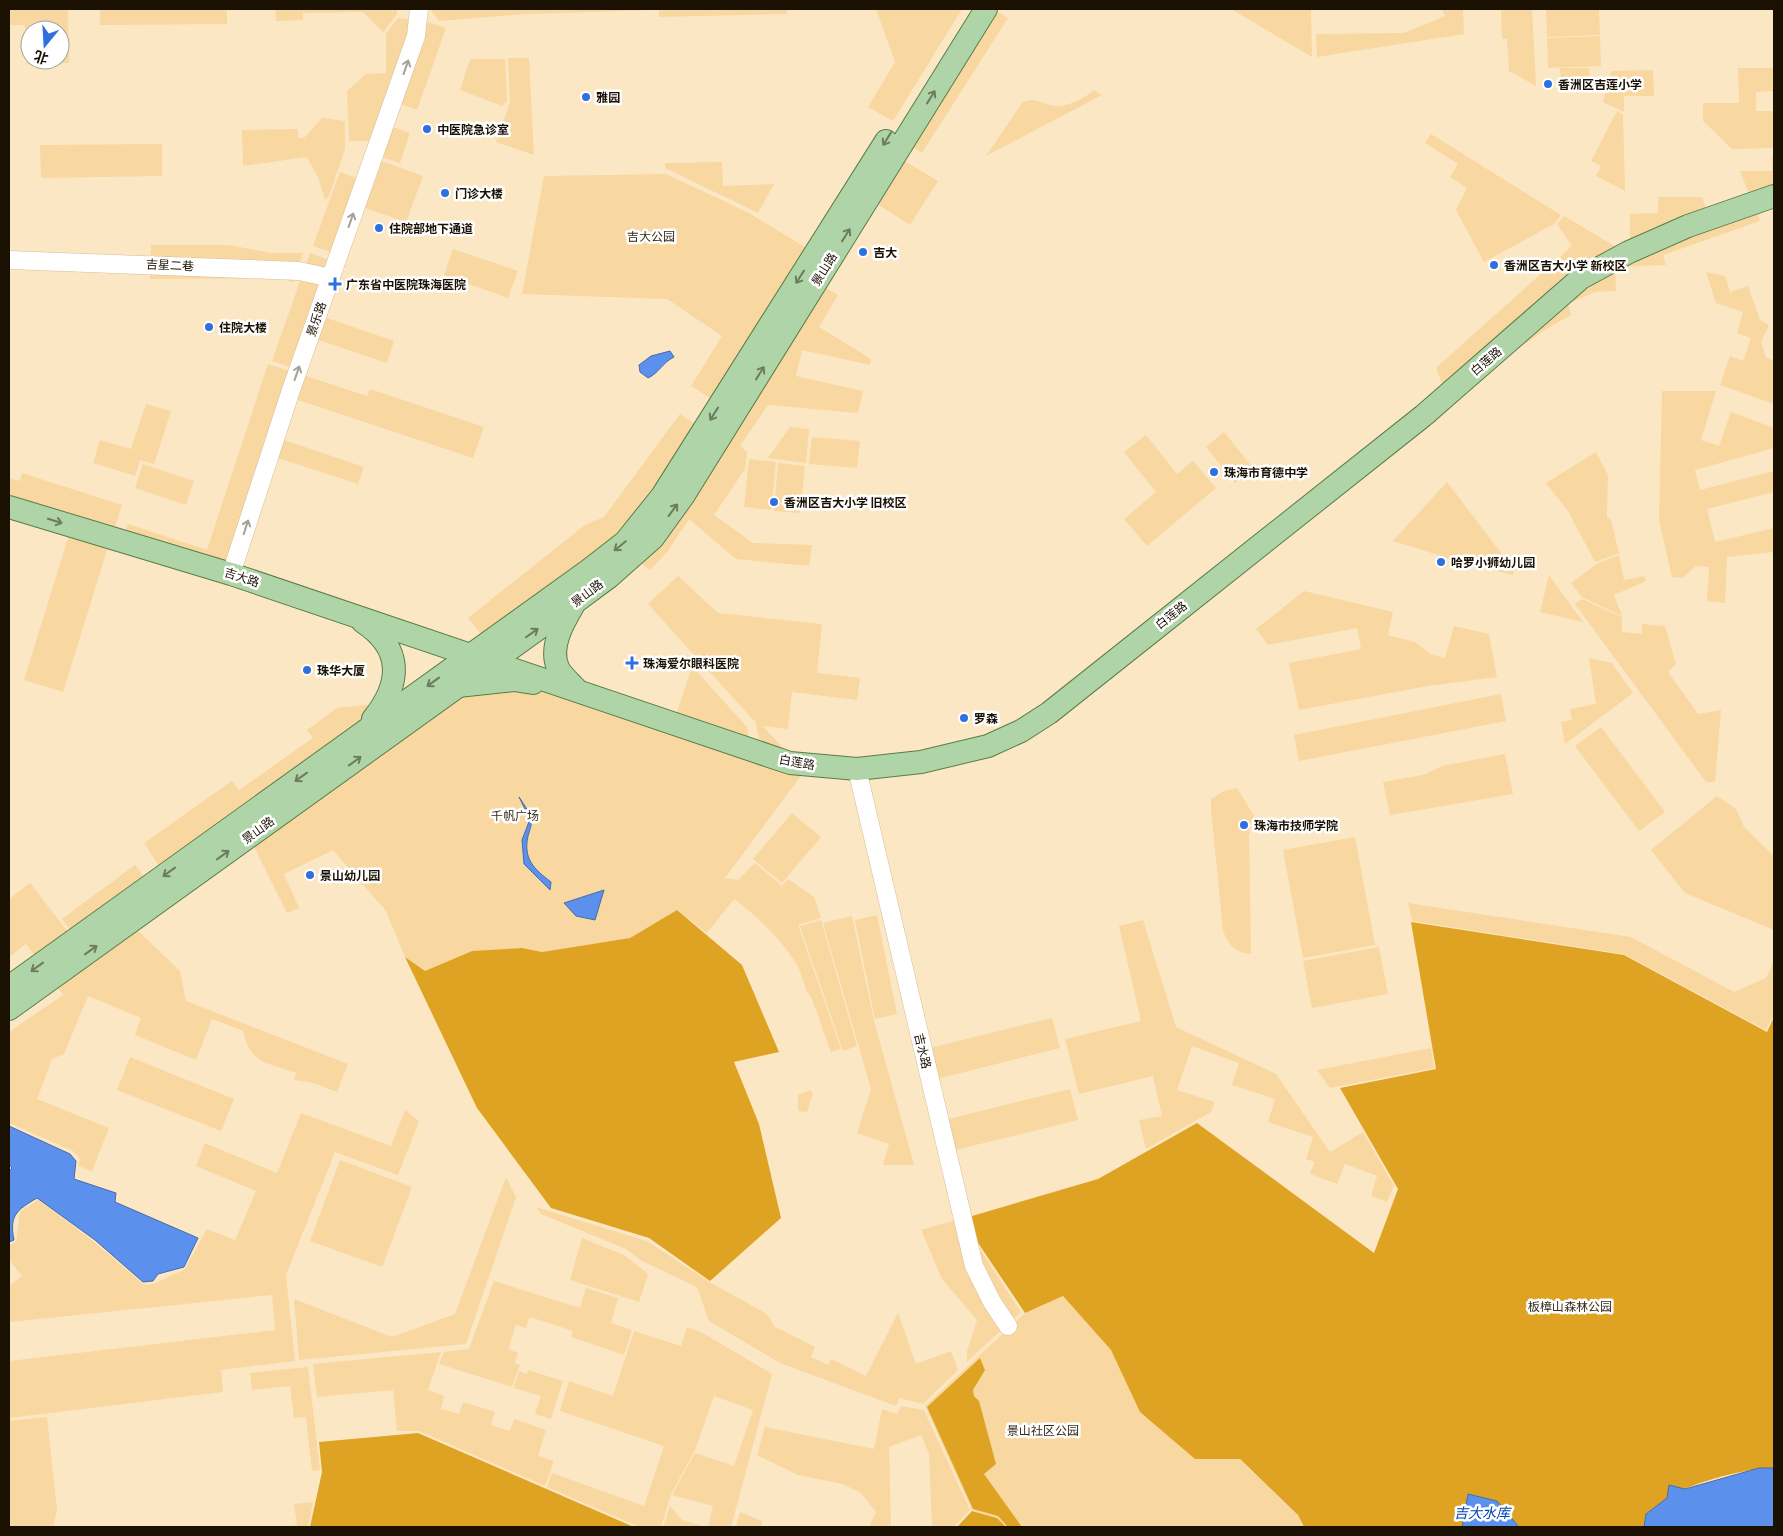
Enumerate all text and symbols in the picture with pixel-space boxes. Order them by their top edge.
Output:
north arrow [20,20,70,70]
text: 北 [31,47,50,69]
one-way arrow [401,59,411,75]
place label: 香洲区吉莲小学 [1558,76,1642,93]
marker: 香洲区吉莲小学 [1542,78,1554,90]
place label: 雅园 [596,89,620,106]
one-way arrow [926,90,937,104]
marker: 雅园 [580,91,592,103]
place label: 中医院急诊室 [437,121,509,138]
marker: 中医院急诊室 [421,123,433,135]
one-way arrow [881,132,892,146]
place label: 门诊大楼 [455,185,503,202]
marker: 门诊大楼 [439,187,451,199]
one-way arrow [347,212,356,228]
place label: 住院部地下通道 [389,220,473,237]
marker: 住院部地下通道 [373,222,385,234]
park label: 吉大公园 [627,228,675,245]
one-way arrow [840,228,851,242]
place label: 吉大 [873,244,897,261]
marker: 吉大 [857,246,869,258]
street label: 景山路 [807,249,841,289]
street label: 吉星二巷 [146,255,194,275]
place label: 香洲区吉大小学 新校区 [1504,257,1626,274]
marker: 香洲区吉大小学 新校区 [1488,259,1500,271]
one-way arrow [795,269,805,283]
place label: 广东省中医院珠海医院 [346,276,466,293]
marker: 广东省中医院珠海医院 [328,277,342,291]
street label: 景乐路 [302,299,330,339]
place label: 住院大楼 [219,319,267,336]
marker: 住院大楼 [203,321,215,333]
street label: 白莲路 [1467,343,1505,379]
one-way arrow [293,366,302,381]
one-way arrow [754,366,765,380]
one-way arrow [709,407,719,421]
place label: 珠海市育德中学 [1224,464,1308,481]
marker: 珠海市育德中学 [1208,466,1220,478]
place label: 香洲区吉大小学 旧校区 [784,494,906,511]
marker: 香洲区吉大小学 旧校区 [768,496,780,508]
one-way arrow [668,503,678,517]
one-way arrow [47,517,63,527]
one-way arrow [242,520,252,536]
one-way arrow [613,540,626,551]
place label: 哈罗小狮幼儿园 [1451,554,1535,571]
marker: 哈罗小狮幼儿园 [1435,556,1447,568]
street label: 吉大路 [222,563,262,591]
street label: 景山路 [568,575,606,611]
street label: 白莲路 [1152,597,1190,633]
one-way arrow [525,628,539,638]
place label: 珠海爱尔眼科医院 [643,655,739,672]
marker: 珠海爱尔眼科医院 [625,656,639,670]
place label: 珠华大厦 [317,662,365,679]
marker: 珠华大厦 [301,664,313,676]
one-way arrow [427,677,440,688]
place label: 罗森 [974,710,998,727]
marker: 罗森 [958,712,970,724]
street label: 白莲路 [778,751,816,773]
one-way arrow [348,756,362,766]
one-way arrow [294,772,308,782]
park label: 千帆广场 [491,807,539,824]
street label: 景山路 [238,813,278,847]
place label: 珠海市技师学院 [1254,817,1338,834]
marker: 珠海市技师学院 [1238,819,1250,831]
one-way arrow [216,850,230,860]
one-way arrow [162,867,176,877]
place label: 景山幼儿园 [320,867,380,884]
marker: 景山幼儿园 [304,869,316,881]
one-way arrow [84,945,98,955]
one-way arrow [30,962,44,972]
street label: 吉水路 [911,1032,935,1070]
park label: 板樟山森林公园 [1528,1298,1612,1315]
park label: 景山社区公园 [1007,1422,1079,1439]
water label: 吉大水库 [1454,1503,1512,1522]

